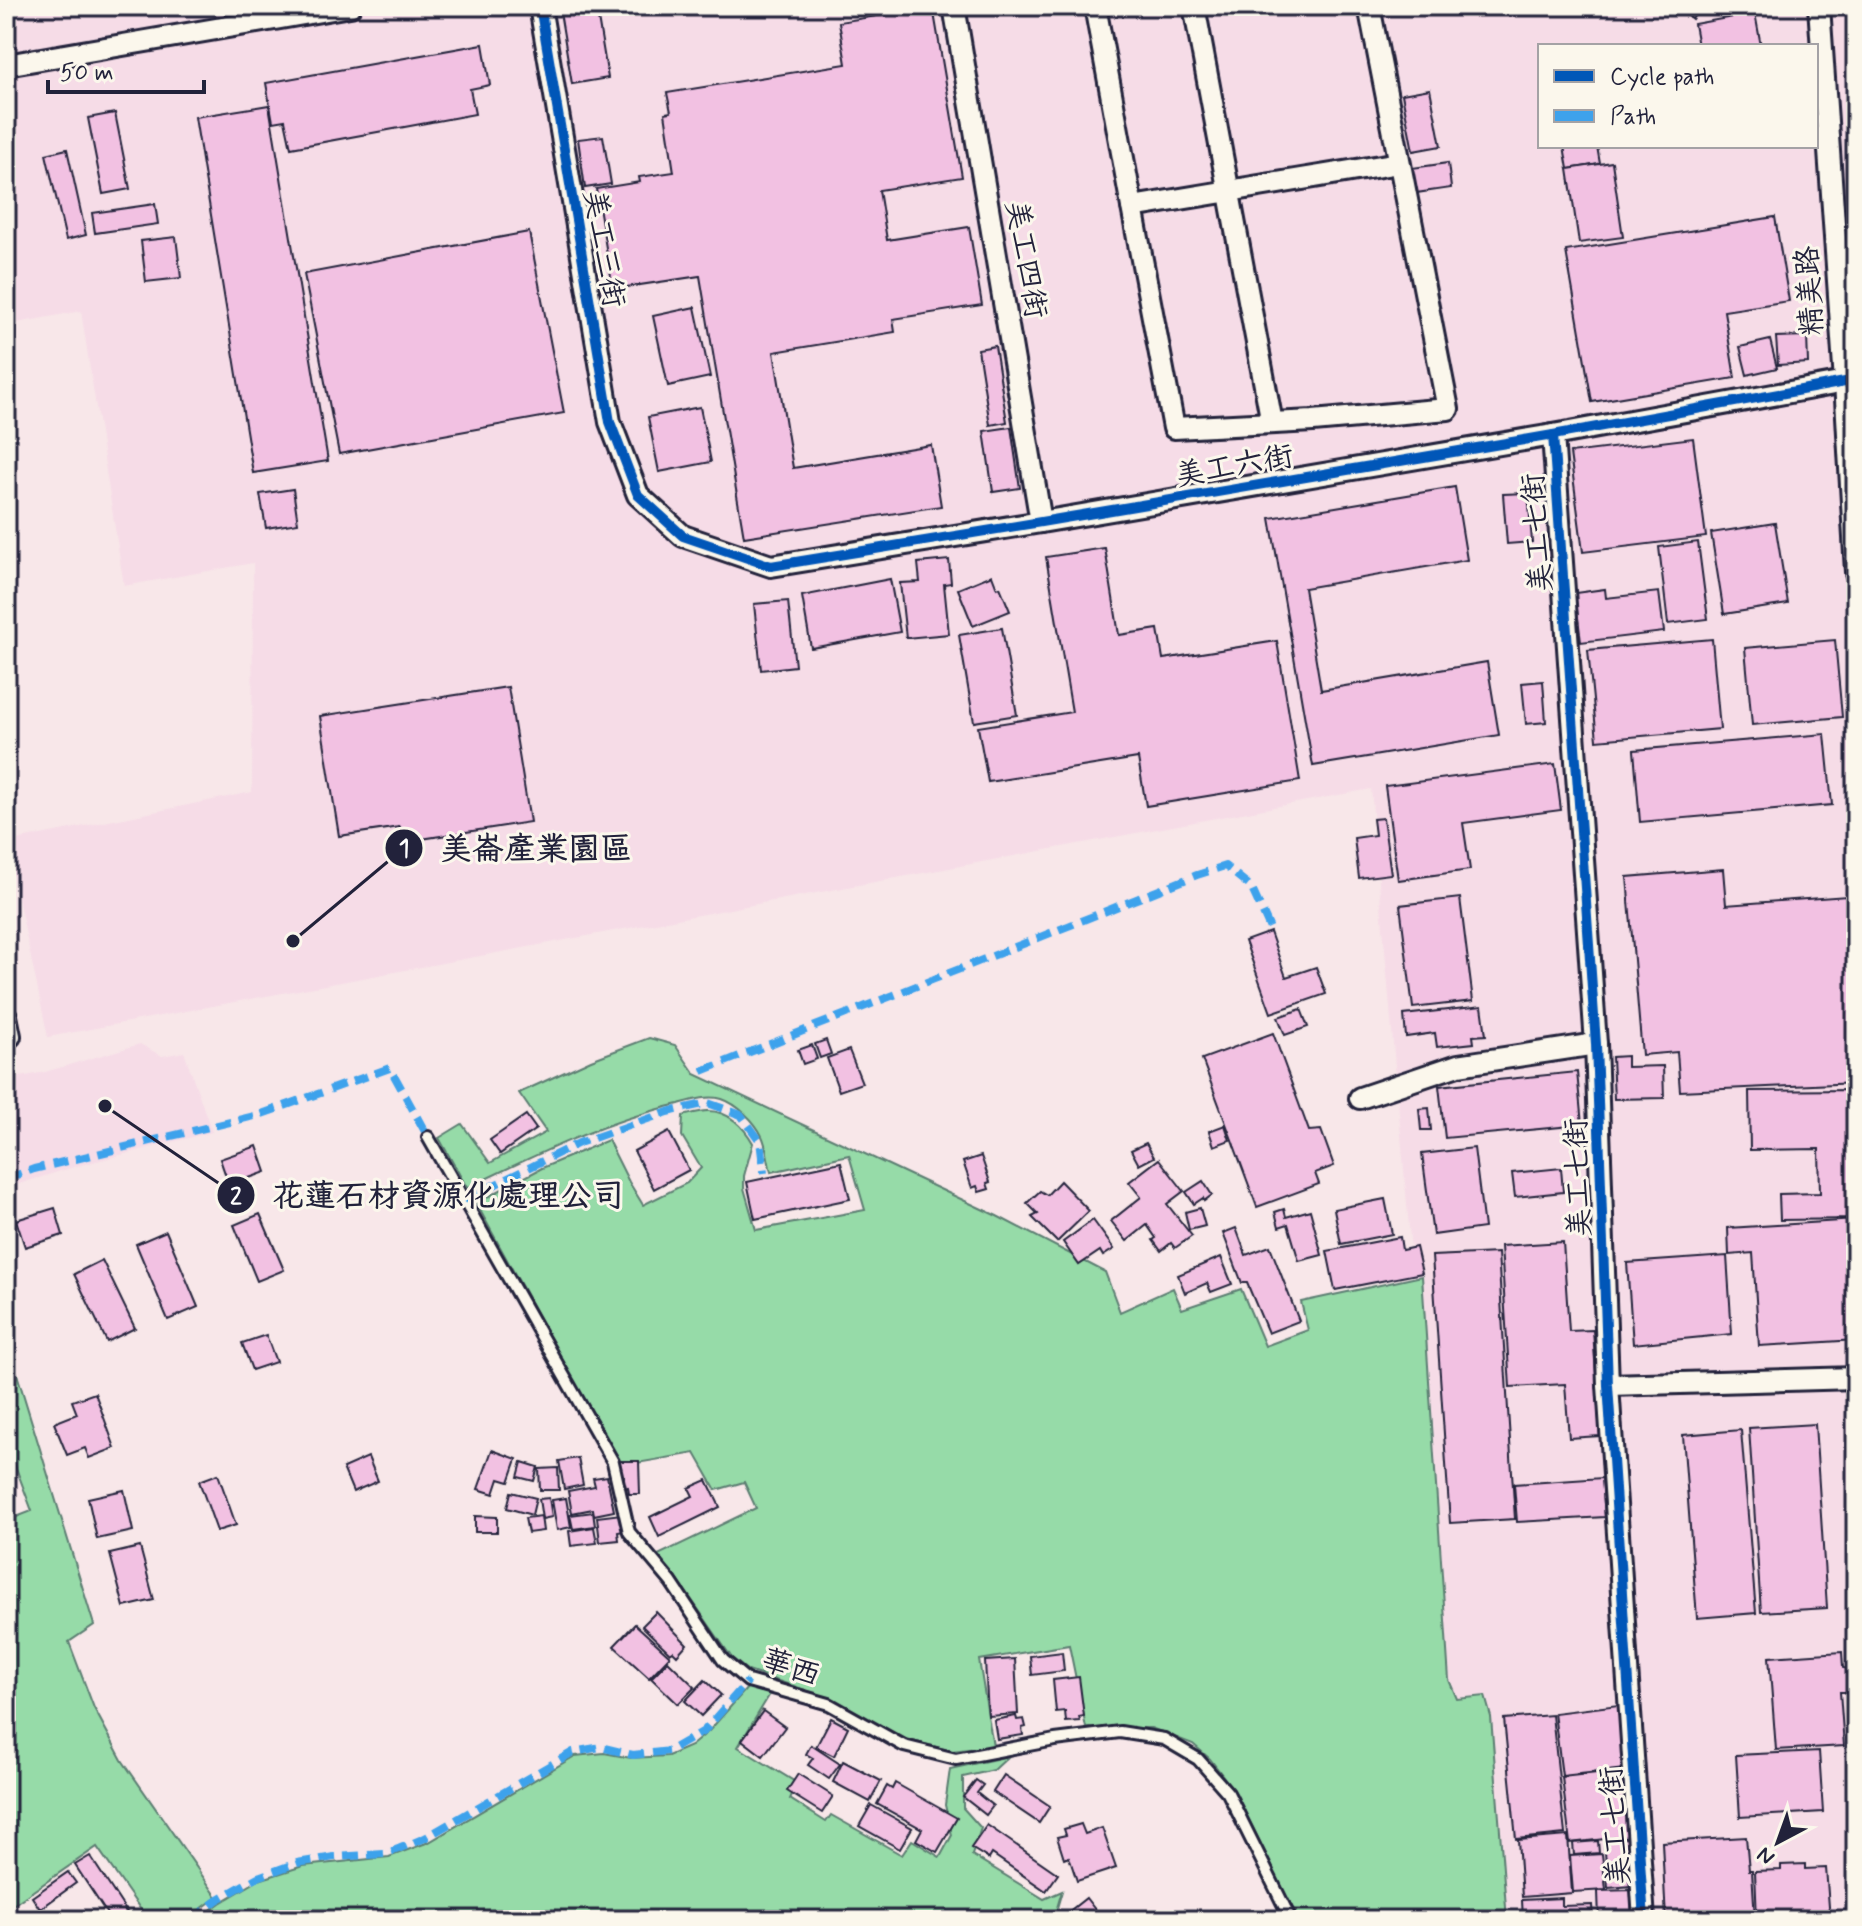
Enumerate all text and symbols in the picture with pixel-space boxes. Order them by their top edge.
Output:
scale bar [48,44,204,94]
legend [1538,44,1818,148]
text: 50 m [60,58,114,89]
text: Cycle path [1610,62,1715,93]
text: Path [1610,102,1656,133]
street label: 美工三街 [574,186,633,311]
street label: 美工四街 [996,197,1055,322]
street label: 精美路 [1788,245,1833,337]
street label: 美工六街 [1172,437,1297,496]
street label: 美工七街 [1514,472,1561,594]
callout: 美崙產業園區 [384,820,648,876]
text: 美崙產業園區 [440,829,632,871]
text: 1 [399,834,409,865]
street label: 美工七街 [1557,1117,1600,1239]
callout: 花蓮石材資源化處理公司 [216,1167,640,1223]
text: 花蓮石材資源化處理公司 [272,1176,624,1218]
text: 2 [230,1182,242,1213]
street label: 華西 [756,1640,825,1697]
street label: 美工七街 [1592,1765,1639,1887]
north arrow [1738,1802,1818,1882]
text: N [1751,1840,1781,1871]

